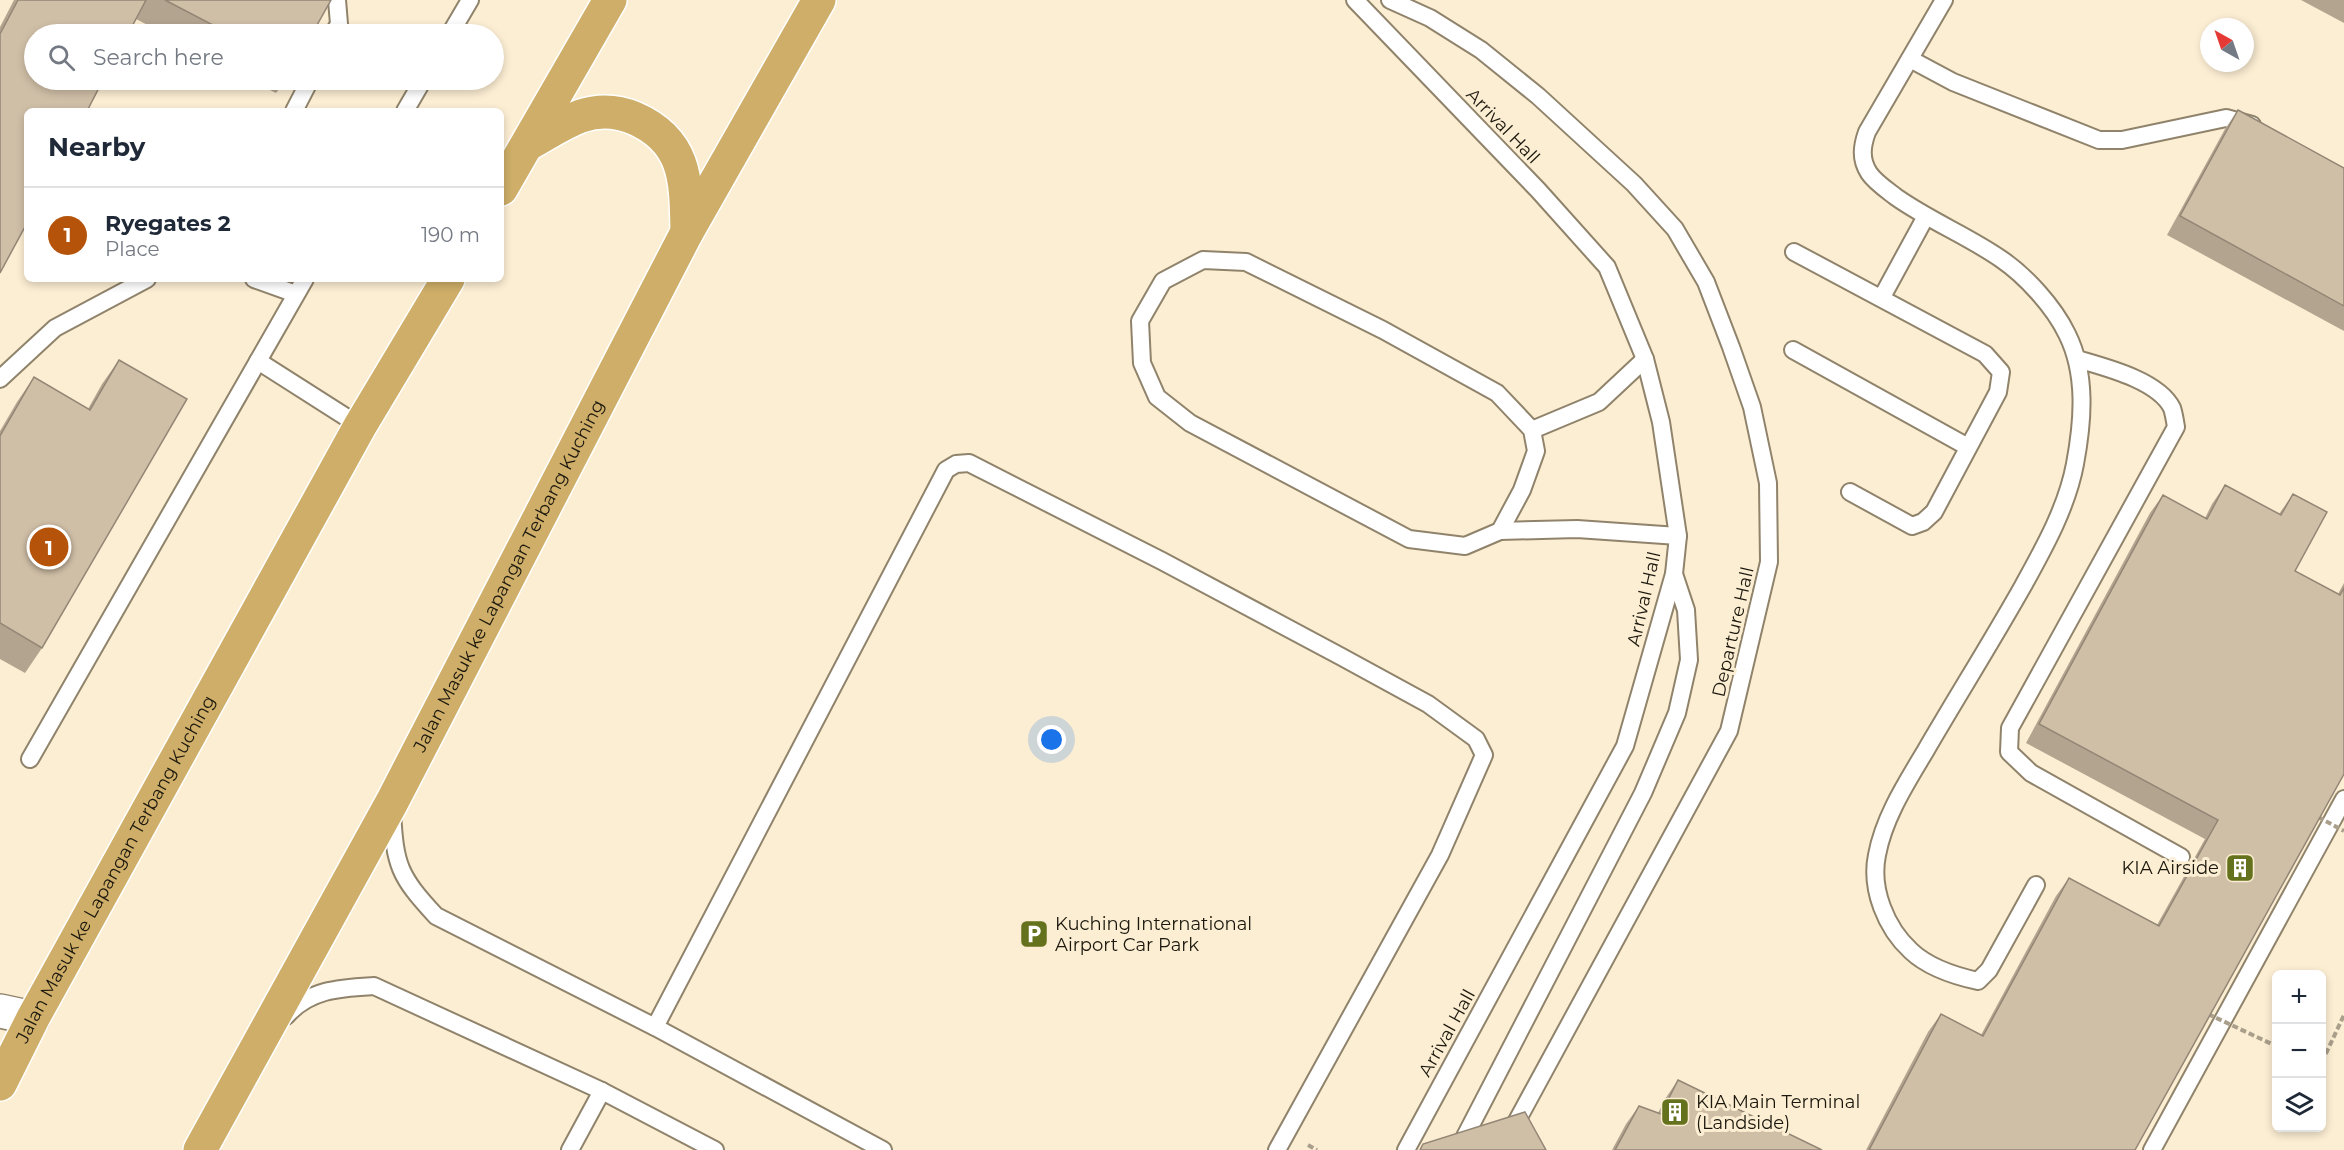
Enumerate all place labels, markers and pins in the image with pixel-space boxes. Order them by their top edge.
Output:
pin: 1 [29,524,68,570]
building icon: KIA Airside [2224,852,2256,884]
place label: KIA Airside [2122,857,2219,879]
place label: Kuching International Airport Car Park [1055,913,1252,956]
parking icon: Kuching International Airport Car Park [1018,918,1050,950]
place label: KIA Main Terminal (Landside) [1696,1091,1860,1134]
building icon: KIA Main Terminal (Landside) [1659,1096,1691,1128]

